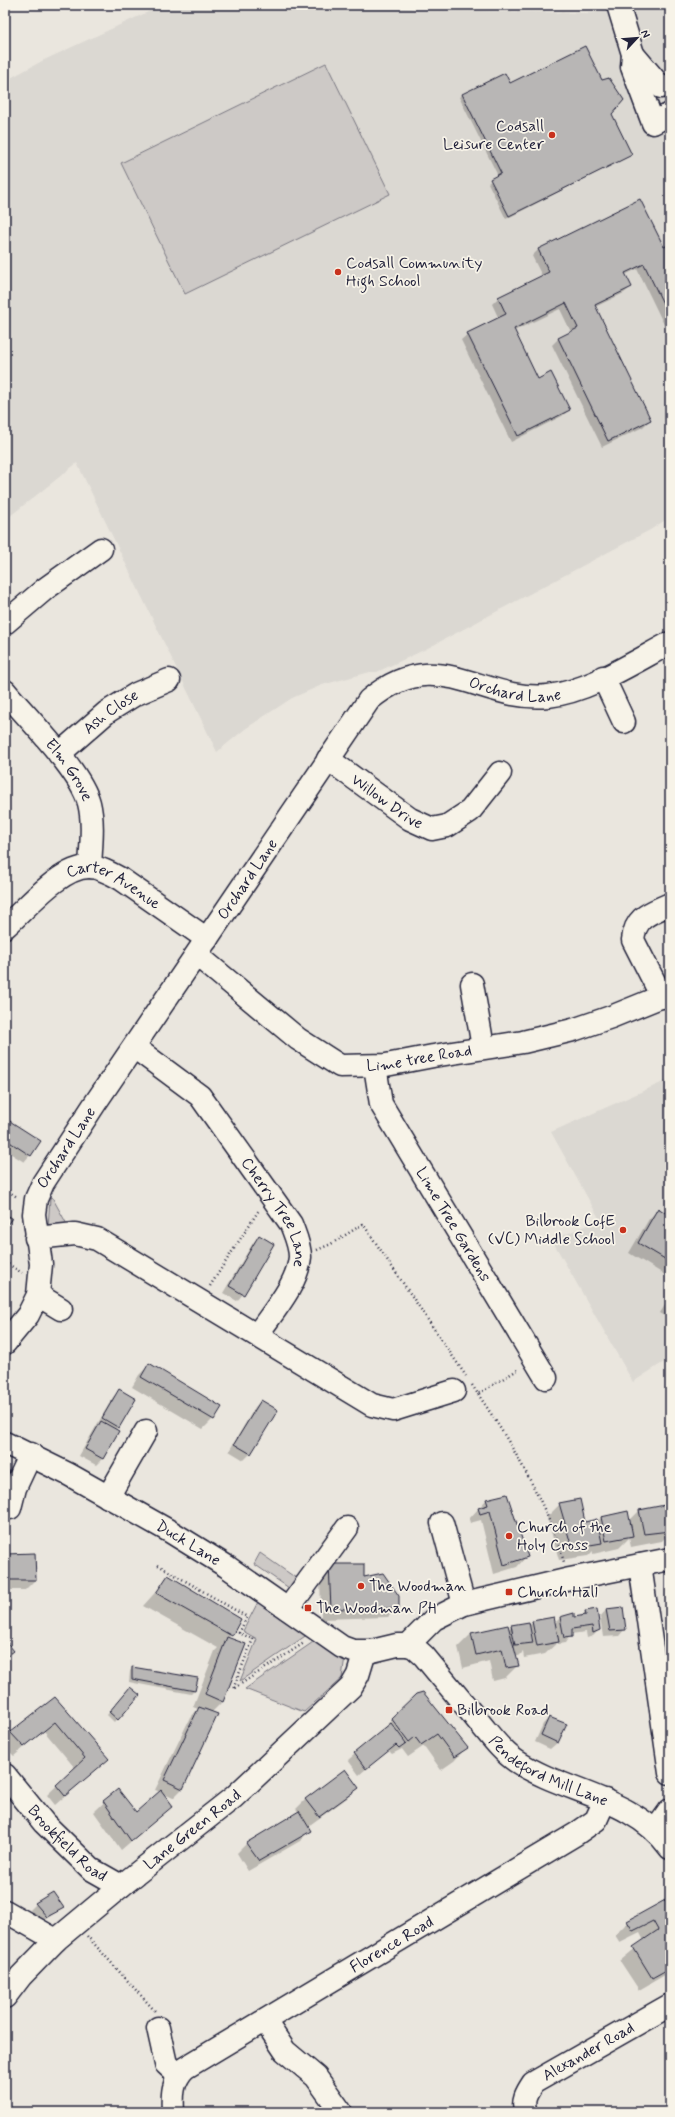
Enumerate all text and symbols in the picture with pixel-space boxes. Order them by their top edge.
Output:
north arrow [617,18,657,58]
text: N [637,28,653,40]
place label: Codsall Leisure Center [443,116,545,155]
marker: Codsall Leisure Center [547,130,557,140]
place label: Codsall Community High School [346,253,482,293]
marker: Codsall Community High School [333,267,343,277]
street label: Orchard Lane [466,672,563,707]
street label: Ash Close [78,685,142,739]
street label: Elm Grove [41,734,98,804]
street label: Willow Drive [347,769,426,834]
street label: Orchard Lane [212,835,282,924]
street label: Carter Avenue [63,856,165,914]
street label: Lime tree Road [366,1040,473,1076]
street label: Orchard Lane [32,1103,100,1193]
street label: Cherry Tree Lane [236,1153,311,1270]
street label: Lime Tree Gardens [411,1163,496,1285]
place label: Bilbrook CofE (VC) Middle School [488,1211,615,1250]
marker: Bilbrook CofE (VC) Middle School [618,1225,628,1235]
street label: Duck Lane [152,1515,225,1571]
place label: Church of the Holy Cross [517,1517,611,1556]
marker: Church of the Holy Cross [504,1531,514,1541]
place label: The Woodman [369,1576,467,1597]
marker: The Woodman [356,1581,366,1591]
place label: Church Hall [517,1582,598,1603]
marker: Church Hall [504,1587,514,1597]
place label: The Woodman PH [316,1598,436,1619]
marker: The Woodman PH [303,1603,313,1613]
place label: Bilbrook Road [457,1700,549,1721]
marker: Bilbrook Road [444,1705,454,1715]
street label: Pendeford Mill Lane [484,1731,611,1811]
street label: Lane Green Road [139,1785,246,1875]
street label: Brookfield Road [23,1801,111,1886]
street label: Florence Road [346,1911,437,1978]
street label: Alexander Road [539,2017,638,2086]

